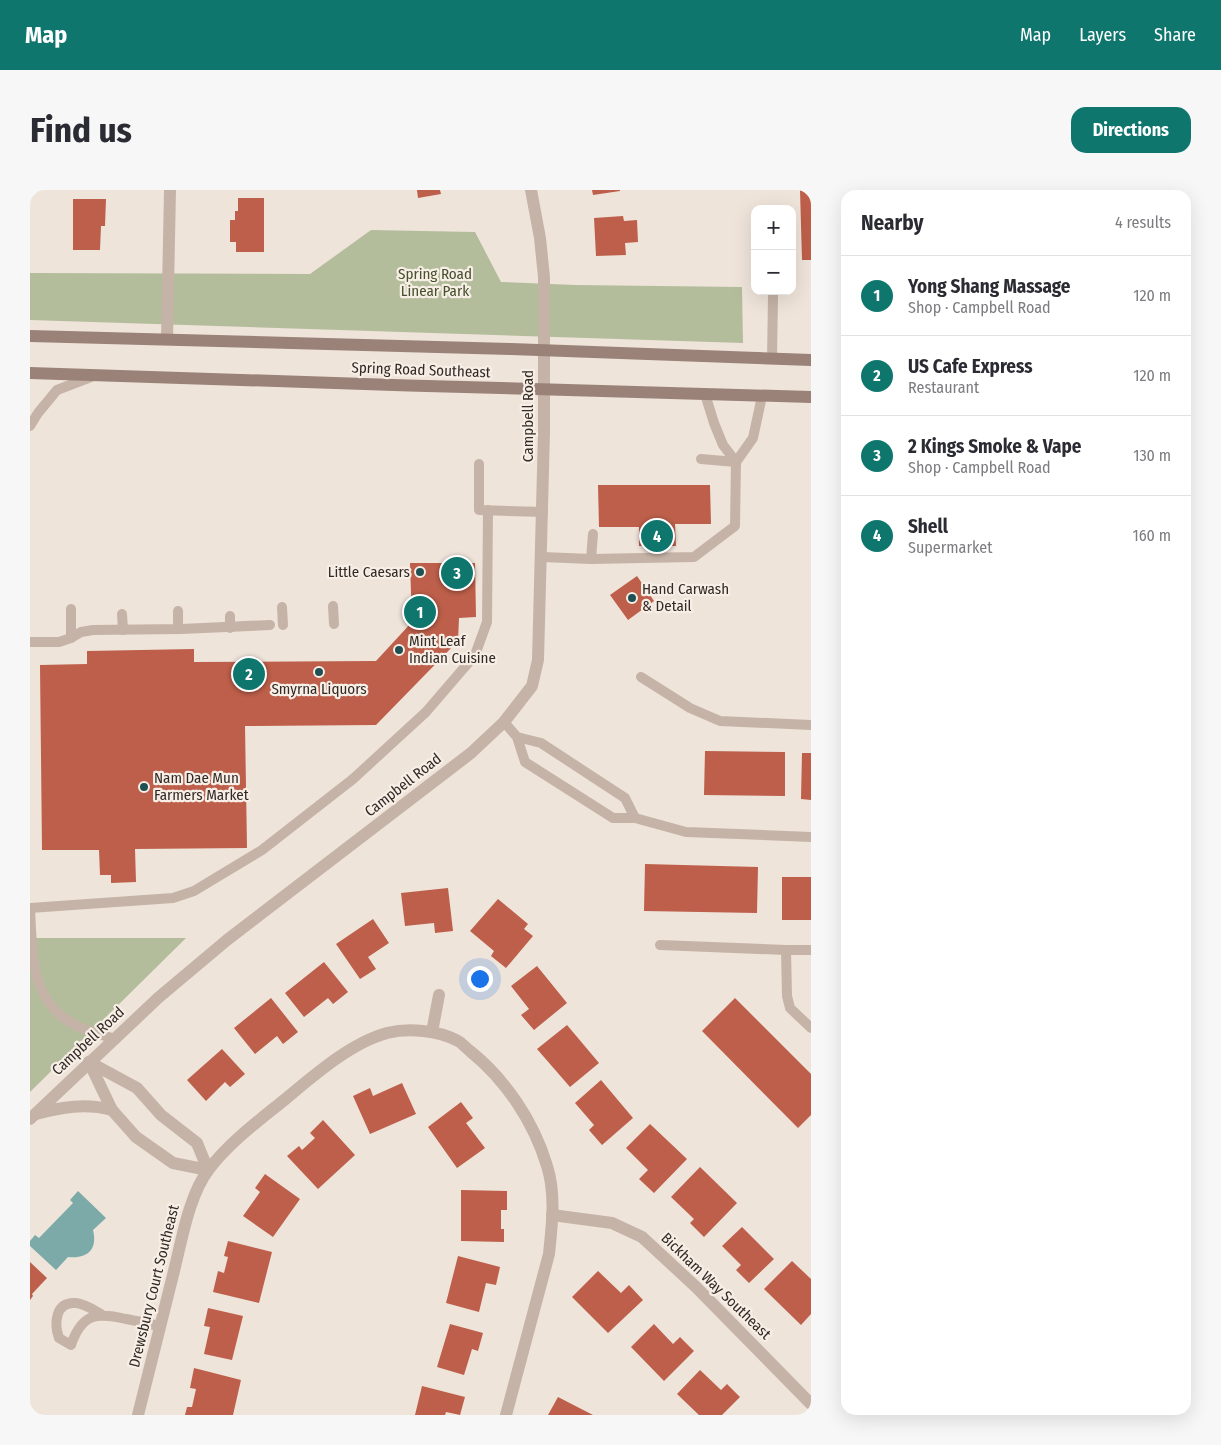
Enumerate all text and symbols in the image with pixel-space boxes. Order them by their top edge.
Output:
text: Map [25,21,67,49]
text: Map [1020,24,1051,46]
text: Layers [1079,24,1126,46]
text: Share [1154,24,1196,46]
button: Directions [1071,107,1191,153]
text: Find us [30,109,132,151]
map controls [751,205,796,295]
button: + [751,205,796,250]
text: Nearby [861,210,923,236]
text: 4 results [1115,213,1171,232]
button: − [751,250,796,295]
park label: Spring Road Linear Park [398,265,472,300]
text: Yong Shang Massage [908,275,1071,298]
text: 1 [874,286,880,305]
text: 120 m [1133,286,1171,305]
text: Shop · Campbell Road [908,298,1051,317]
text: US Cafe Express [908,355,1033,378]
street label: Spring Road Southeast [351,359,491,381]
text: 2 [873,366,881,385]
text: 120 m [1133,366,1171,385]
street label: Campbell Road [519,370,537,462]
text: Restaurant [908,378,979,397]
text: 2 Kings Smoke & Vape [908,435,1081,458]
text: 3 [873,446,881,465]
text: 130 m [1133,446,1171,465]
text: Shop · Campbell Road [908,458,1051,477]
text: Shell [908,515,948,538]
pin: 4 [641,517,673,555]
text: 4 [873,526,881,545]
text: 160 m [1132,526,1171,545]
text: Supermarket [908,538,992,557]
pin: 3 [441,554,473,592]
place label: Little Caesars [328,563,410,581]
marker: Little Caesars [414,566,426,578]
place label: Hand Carwash & Detail [642,580,729,615]
marker: Hand Carwash & Detail [626,592,638,604]
pin: 1 [404,593,436,631]
place label: Mint Leaf Indian Cuisine [409,632,496,667]
marker: Mint Leaf Indian Cuisine [393,644,405,656]
pin: 2 [233,655,265,693]
marker: Smyrna Liquors [313,666,325,678]
place label: Smyrna Liquors [271,680,367,698]
street label: Campbell Road [361,750,445,820]
place label: Nam Dae Mun Farmers Market [154,769,249,804]
marker: Nam Dae Mun Farmers Market [138,781,150,793]
your location [467,966,493,992]
street label: Campbell Road [48,1003,128,1079]
street label: Drewsbury Court Southeast [125,1203,183,1369]
street label: Bickham Way Southeast [657,1229,775,1343]

